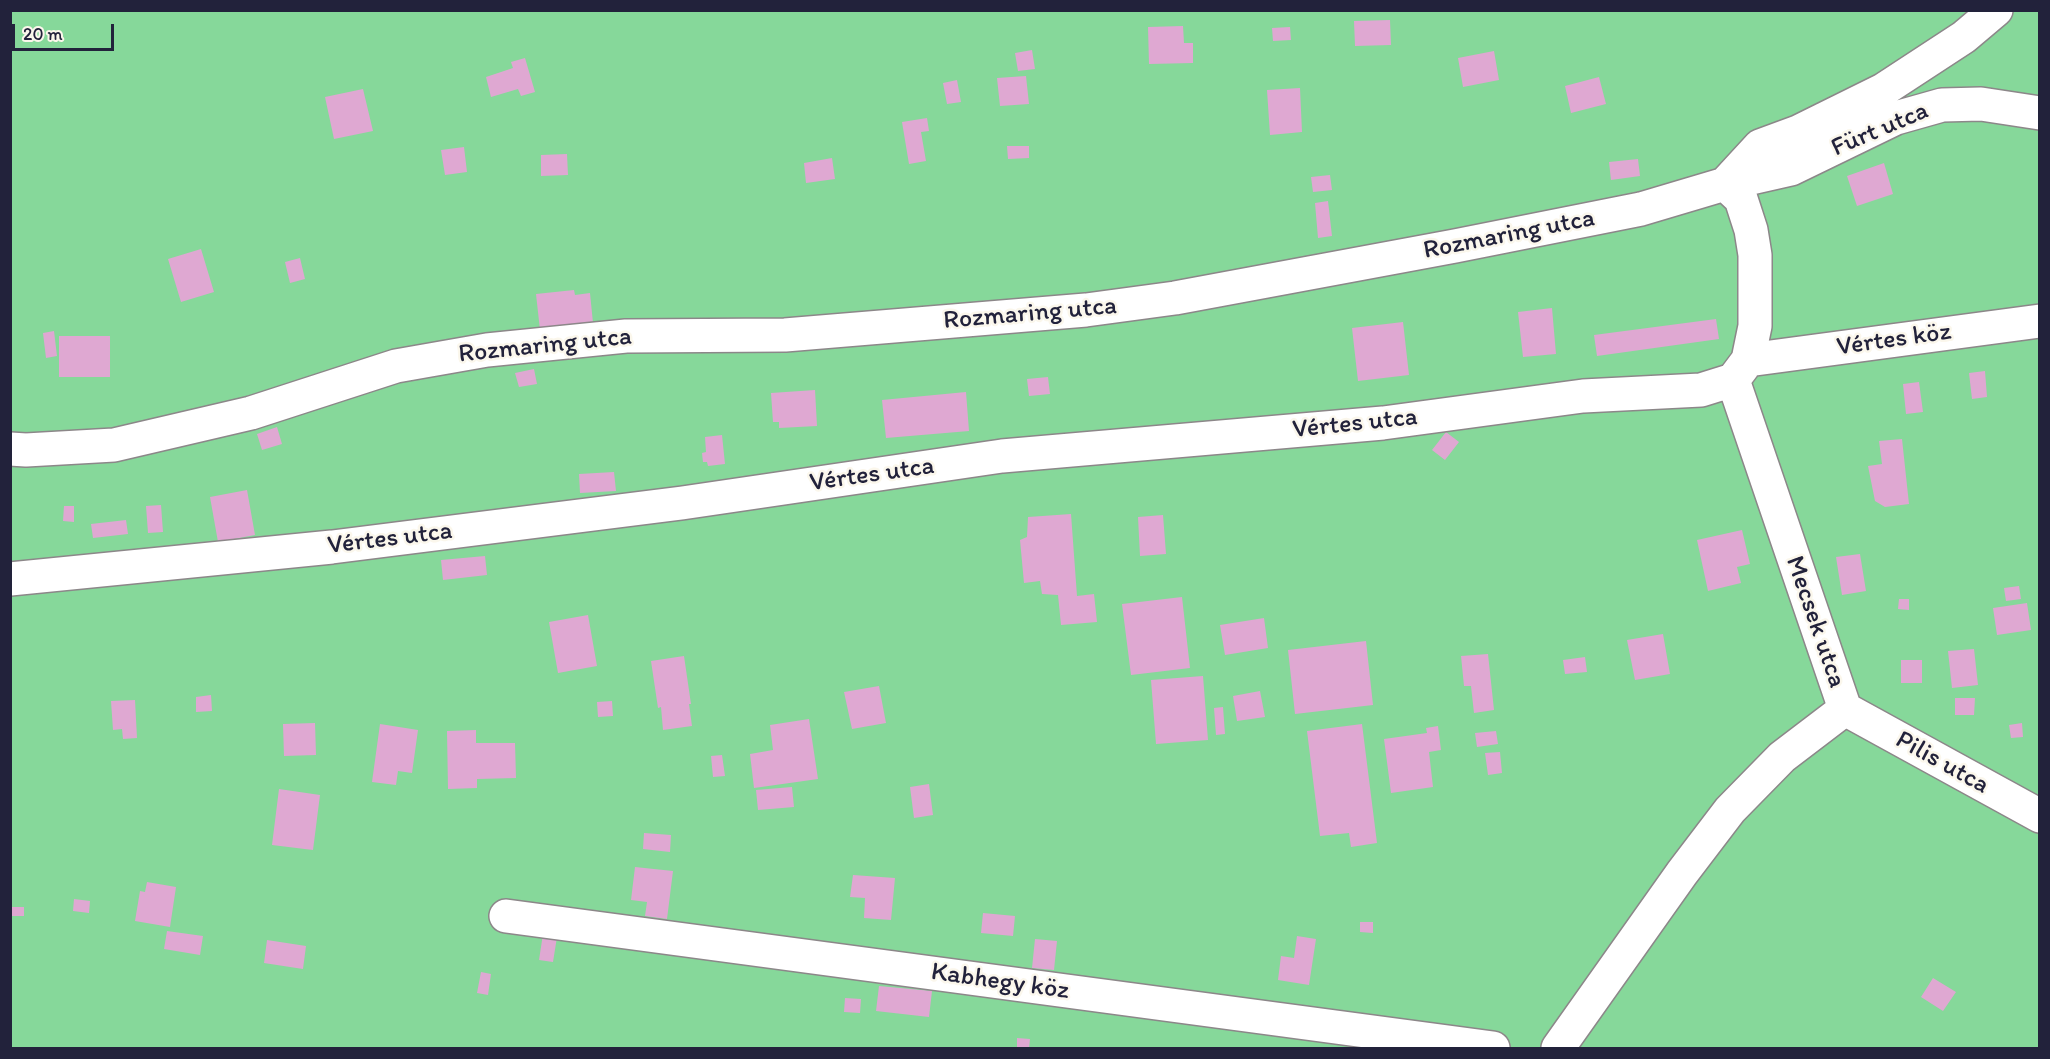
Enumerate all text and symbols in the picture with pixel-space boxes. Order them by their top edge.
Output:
scale bar [15,12,117,50]
text: 20 m [23,23,63,45]
street label: Fürt utca [1827,96,1933,164]
street label: Rozmaring utca [1421,203,1597,267]
street label: Rozmaring utca [942,291,1118,337]
street label: Vértes köz [1835,317,1953,363]
street label: Rozmaring utca [457,321,633,371]
street label: Vértes utca [1291,402,1419,446]
street label: Vértes utca [808,451,936,499]
street label: Vértes utca [326,516,454,562]
street label: Mecsek utca [1778,552,1852,692]
street label: Pilis utca [1890,725,1994,801]
street label: Kabhegy köz [929,957,1071,1007]

